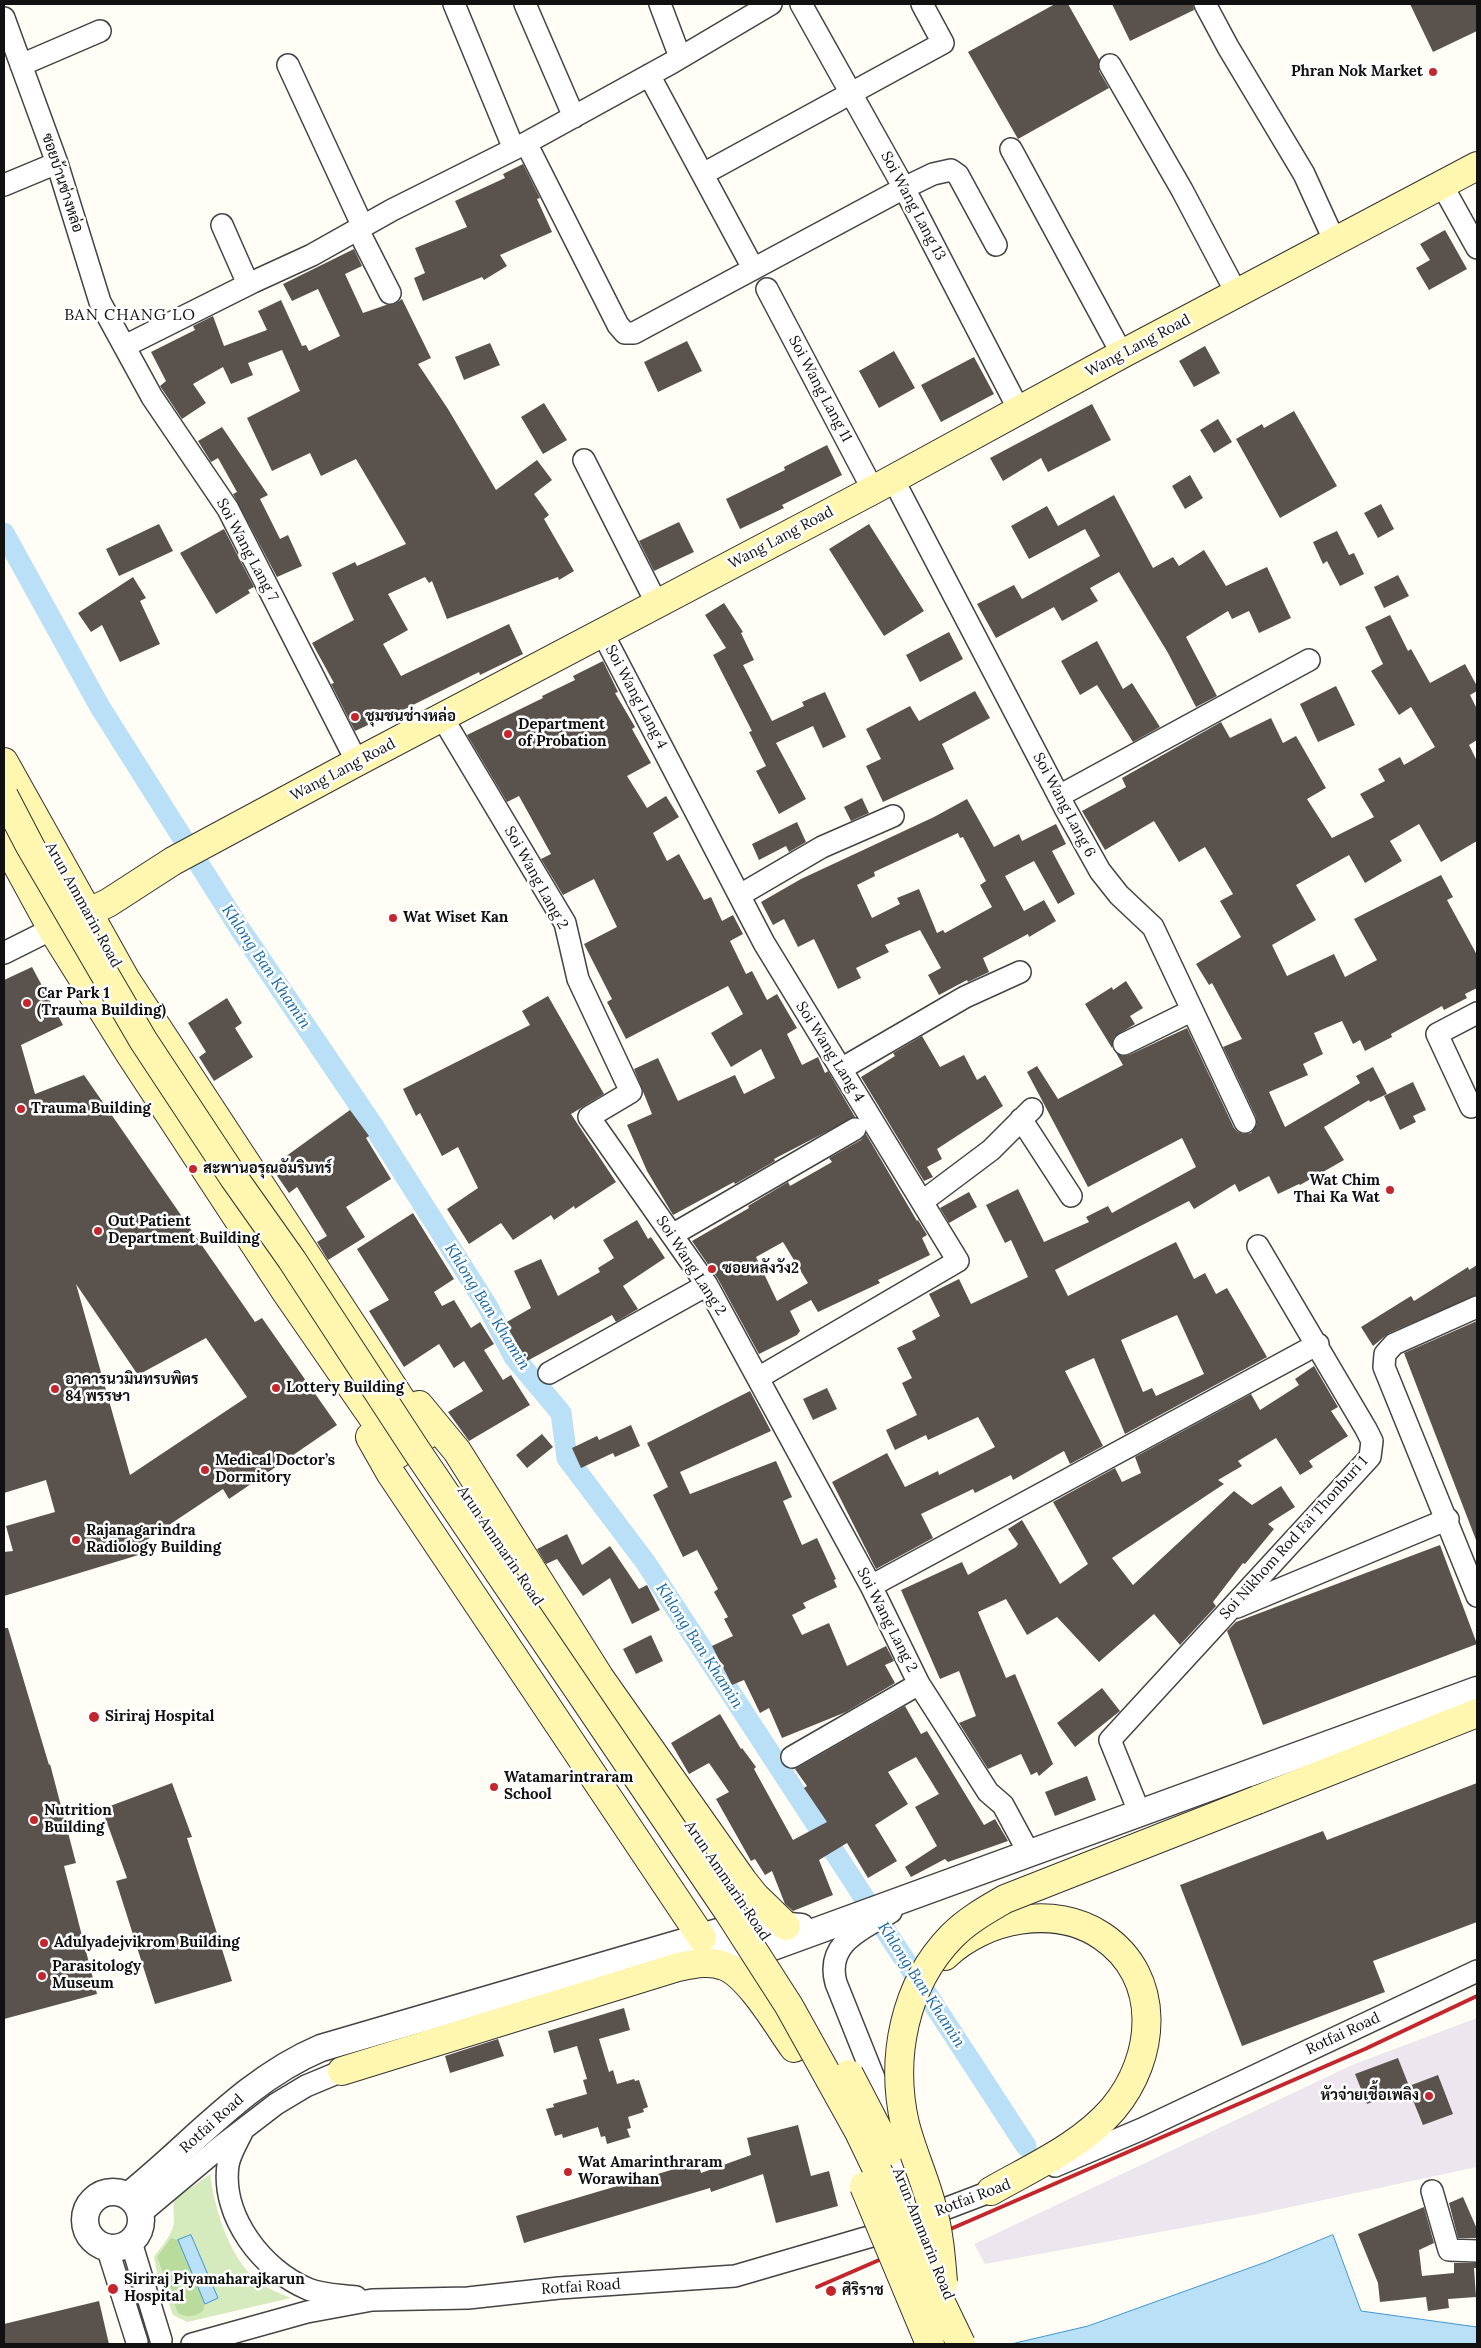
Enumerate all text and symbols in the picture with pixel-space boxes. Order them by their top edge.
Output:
place label: Phran Nok Market [1291,63,1423,81]
marker: Phran Nok Market [1427,66,1439,78]
street label: ซอยบ้านช่างหล่อ [37,131,87,235]
street label: Soi Wang Lang 13 [877,148,949,264]
district label: BAN CHANG LO [63,305,197,325]
street label: Wang Lang Road [1082,311,1194,381]
street label: Soi Wang Lang 11 [784,333,856,445]
street label: Soi Wang Lang 7 [212,496,282,604]
street label: Wang Lang Road [725,503,837,573]
street label: Soi Wang Lang 4 [601,642,671,752]
place label: ชุมชนช่างหล่อ [365,708,456,726]
marker: ชุมชนช่างหล่อ [349,711,361,723]
place label: Department of Probation [518,716,607,751]
marker: Department of Probation [502,728,514,740]
street label: Wang Lang Road [287,735,399,805]
street label: Soi Wang Lang 6 [1029,750,1099,860]
street label: Soi Wang Lang 2 [500,823,572,933]
street label: Arun Ammarin Road [41,839,125,971]
water label: Khlong Ban Khamin [217,901,315,1033]
place label: Wat Wiset Kan [403,909,508,927]
marker: Wat Wiset Kan [387,912,399,924]
place label: Car Park 1 (Trauma Building) [37,985,166,1020]
marker: Car Park 1 (Trauma Building) [21,997,33,1009]
street label: Soi Wang Lang 4 [792,998,868,1106]
place label: Trauma Building [31,1100,151,1118]
marker: Trauma Building [15,1103,27,1115]
place label: สะพานอรุณอัมรินทร์ [203,1160,332,1178]
marker: สะพานอรุณอัมรินทร์ [187,1163,199,1175]
place label: Wat Chim Thai Ka Wat [1294,1172,1380,1207]
marker: Wat Chim Thai Ka Wat [1384,1184,1396,1196]
place label: Out Patient Department Building [108,1213,260,1248]
street label: Soi Wang Lang 2 [652,1213,730,1319]
marker: Out Patient Department Building [92,1225,104,1237]
water label: Khlong Ban Khamin [440,1240,534,1374]
place label: ซอยหลังวัง2 [722,1260,799,1278]
marker: ซอยหลังวัง2 [706,1263,718,1275]
place label: อาคารนวมินทรบพิตร 84 พรรษา [65,1371,198,1406]
place label: Lottery Building [286,1379,404,1397]
marker: Lottery Building [270,1382,282,1394]
marker: อาคารนวมินทรบพิตร 84 พรรษา [49,1383,61,1395]
place label: Medical Doctor’s Dormitory [215,1452,335,1487]
street label: Soi Nikhom Rod Fai Thonburi 1 [1216,1453,1372,1623]
marker: Medical Doctor’s Dormitory [199,1464,211,1476]
street label: Arun Ammarin Road [453,1483,547,1609]
place label: Rajanagarindra Radiology Building [86,1522,221,1557]
marker: Rajanagarindra Radiology Building [70,1534,82,1546]
street label: Soi Wang Lang 2 [853,1565,921,1675]
water label: Khlong Ban Khamin [651,1580,747,1712]
place label: Siriraj Hospital [105,1708,214,1726]
marker: Siriraj Hospital [87,1710,101,1724]
place label: Watamarintraram School [504,1769,633,1804]
marker: Watamarintraram School [488,1781,500,1793]
place label: Nutrition Building [44,1802,112,1837]
marker: Nutrition Building [28,1814,40,1826]
street label: Arun Ammarin Road [680,1818,774,1944]
water label: Khlong Ban Khamin [873,1919,969,2051]
place label: Adulyadejvikrom Building [54,1934,240,1952]
marker: Adulyadejvikrom Building [38,1937,50,1949]
place label: Parasitology Museum [52,1958,141,1993]
marker: Parasitology Museum [36,1970,48,1982]
street label: Rotfai Road [1303,2009,1383,2059]
place label: หัวจ่ายเชื้อเพลิง [1320,2087,1419,2105]
marker: หัวจ่ายเชื้อเพลิง [1423,2090,1435,2102]
street label: Rotfai Road [176,2091,248,2157]
place label: Wat Amarinthraram Worawihan [578,2154,723,2189]
marker: Wat Amarinthraram Worawihan [562,2166,574,2178]
street label: Arun Ammarin Road [888,2166,958,2302]
street label: Rotfai Road [933,2175,1013,2221]
place label: Siriraj Piyamaharajkarun Hospital [124,2271,305,2306]
street label: Rotfai Road [541,2275,621,2299]
marker: Siriraj Piyamaharajkarun Hospital [106,2282,120,2296]
place label: ศิริราช [842,2282,884,2300]
marker: ศิริราช [824,2284,838,2298]

